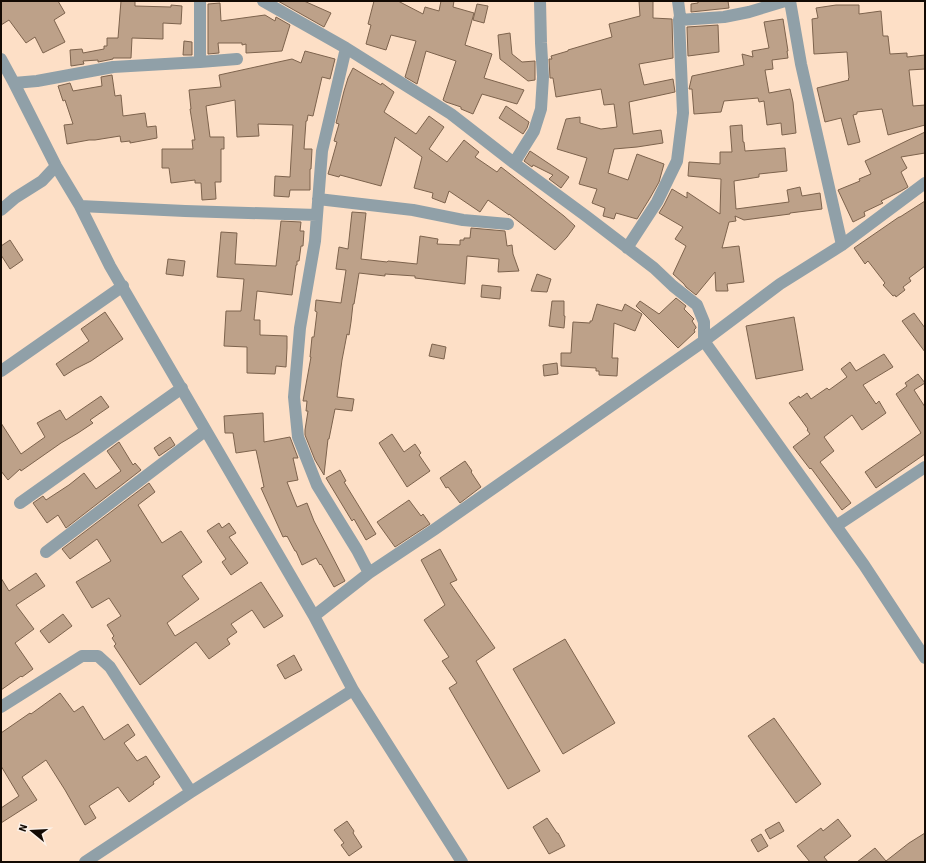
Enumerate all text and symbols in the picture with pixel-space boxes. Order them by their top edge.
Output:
north arrow [12,811,52,851]
text: N [15,822,31,834]

